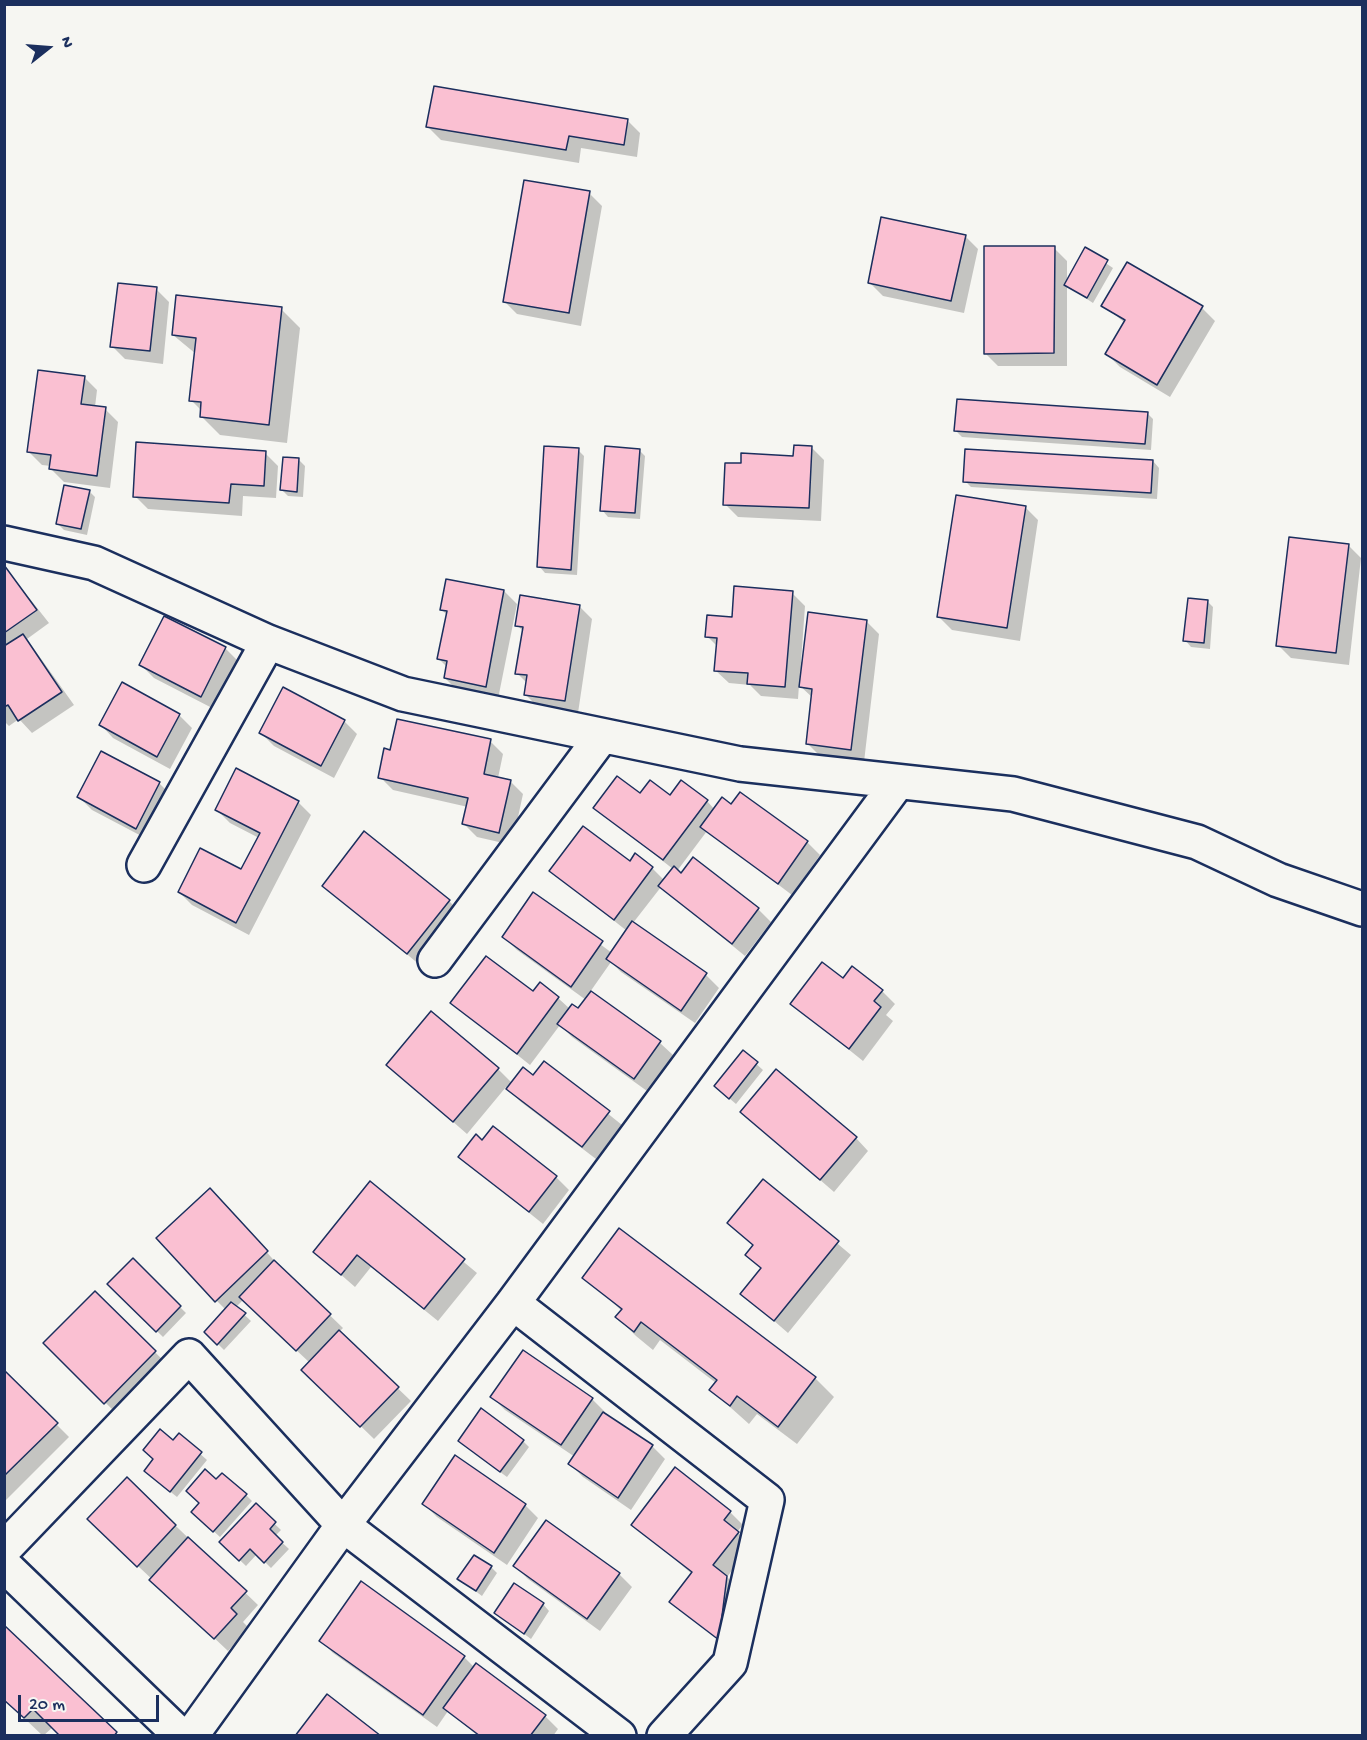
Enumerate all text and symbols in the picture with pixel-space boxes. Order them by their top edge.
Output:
north arrow [18,18,78,78]
text: N [55,35,76,50]
scale bar [21,1683,162,1721]
text: 20 m [29,1695,65,1716]

